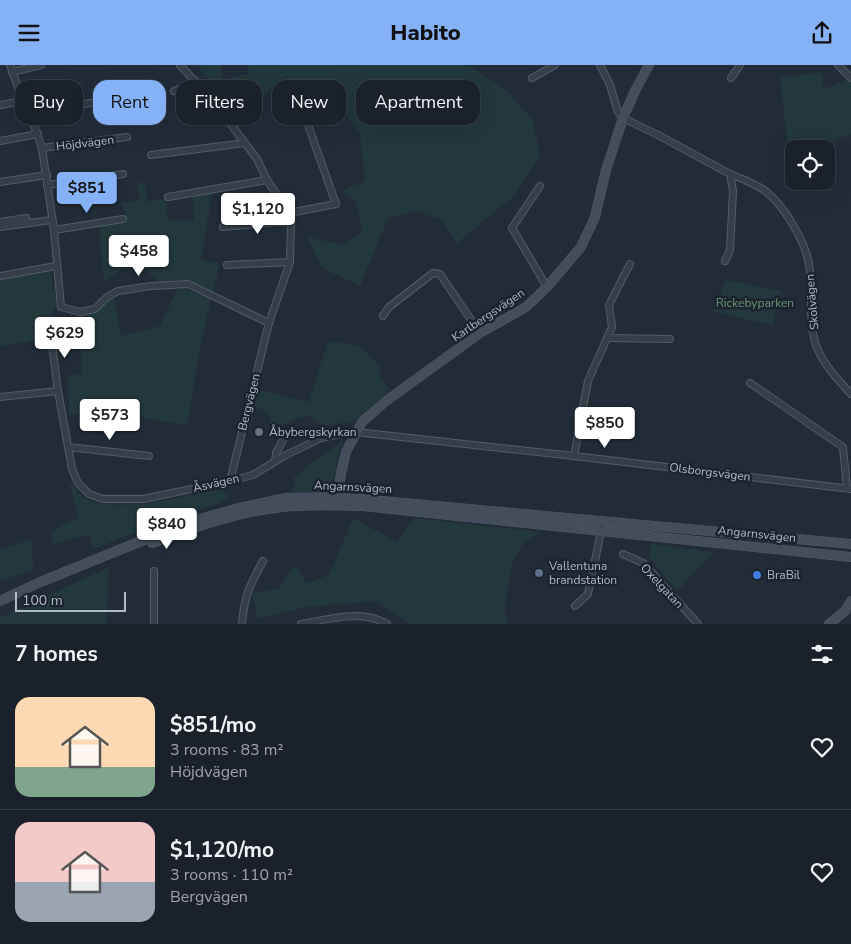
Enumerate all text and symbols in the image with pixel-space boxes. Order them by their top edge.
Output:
text: Habito [390,18,461,48]
icon: menu [15,19,43,47]
icon: share [808,19,836,47]
chip: Buy [15,80,83,125]
chip: Rent [93,80,166,125]
chip: Filters [176,80,262,125]
chip: New [272,80,346,125]
chip: Apartment [356,80,480,125]
street label: Höjdvägen [55,132,115,154]
map controls [785,140,835,190]
button: locate [785,140,835,190]
pin: $851 [57,171,117,214]
text: $851 [68,177,106,199]
pin: $1,120 [217,193,299,235]
text: $1,120 [232,198,284,220]
pin: $458 [109,235,169,277]
text: $458 [120,240,158,262]
street label: Skolvägen [802,273,822,331]
street label: Karlbergsvägen [448,285,528,345]
park label: Rickebyparken [716,295,794,311]
pin: $629 [35,317,95,359]
text: $629 [46,322,84,344]
street label: Bergvägen [234,372,264,432]
pin: $573 [80,399,140,441]
text: $573 [91,404,129,426]
pin: $850 [575,407,635,449]
text: $850 [586,412,624,434]
place label: Åbybergskyrkan [269,424,357,440]
marker: Åbybergskyrkan [253,426,265,438]
street label: Olsborgsvägen [668,459,752,485]
street label: Åsvägen [191,470,241,496]
street label: Angarnsvägen [313,477,393,497]
pin: $840 [137,507,197,550]
text: $840 [148,513,186,535]
street label: Angarnsvägen [717,522,797,546]
place label: Vallentuna brandstation [548,558,617,588]
street label: Oxelgatan [637,560,687,612]
marker: Vallentuna brandstation [533,567,545,579]
place label: BraBil [767,567,801,583]
marker: BraBil [751,569,763,581]
scale bar [15,589,126,612]
text: 100 m [22,591,63,610]
text: 7 homes [15,640,98,668]
icon: filters [808,640,836,668]
text: $851/mo [170,711,256,739]
icon: home [55,717,115,777]
icon: heart [808,733,836,761]
text: 3 rooms · 83 m² [170,739,283,761]
text: Höjdvägen [170,761,248,783]
text: $1,120/mo [170,836,274,864]
icon: home [55,842,115,902]
icon: heart [808,858,836,886]
text: 3 rooms · 110 m² [170,864,293,886]
text: Bergvägen [170,886,248,908]

